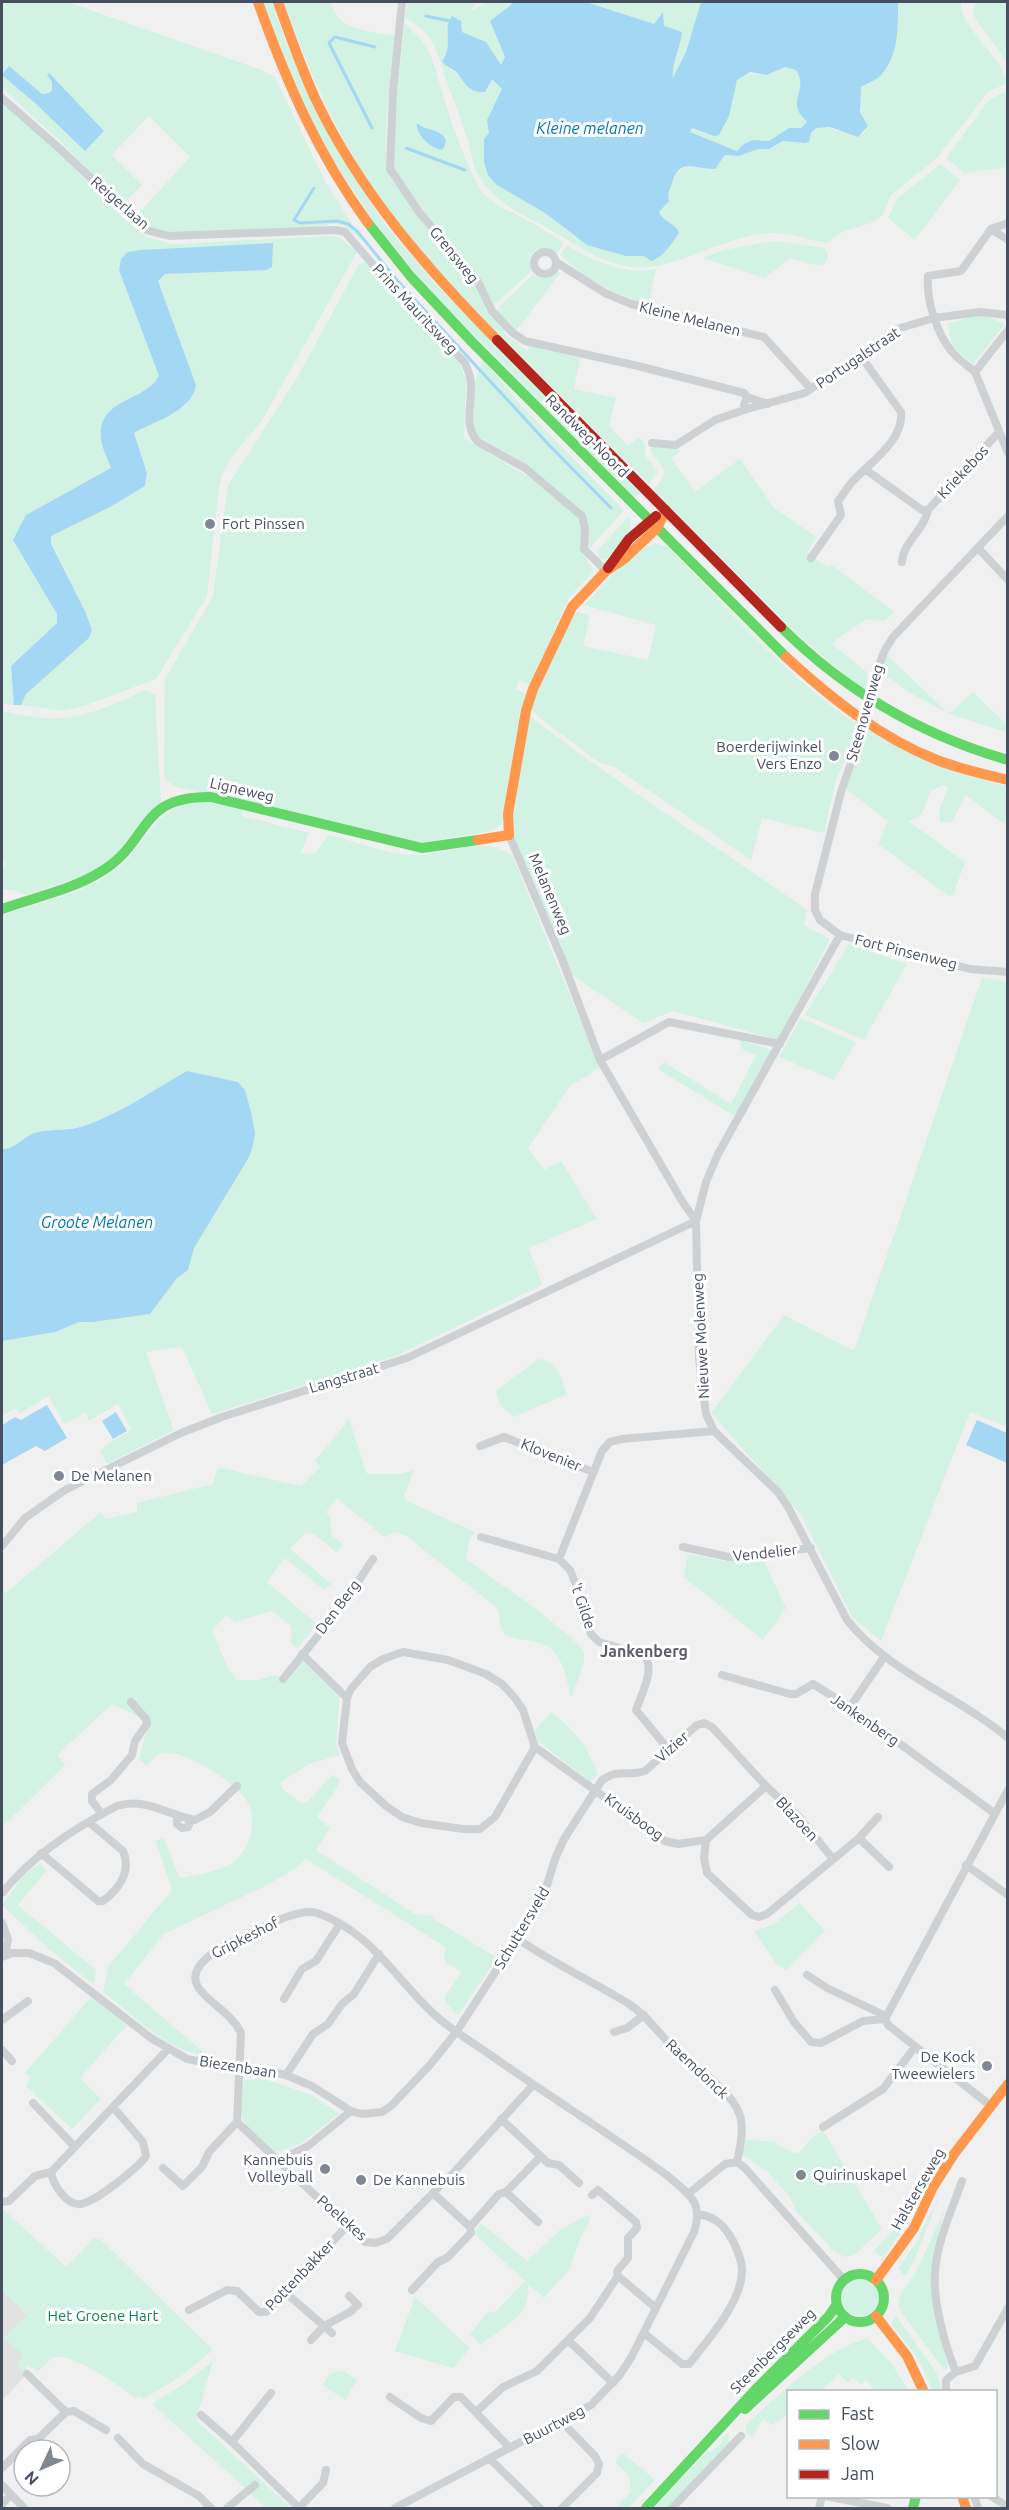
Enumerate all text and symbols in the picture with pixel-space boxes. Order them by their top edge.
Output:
water label: Kleine melanen [536,119,644,137]
street label: Reigerlaan [88,173,153,233]
street label: Grensweg [427,223,482,286]
street label: Prins Mauritsweg [369,260,461,357]
street label: Kleine Melanen [638,298,742,339]
street label: Portugalstraat [813,323,903,392]
street label: Randweg-Noord [542,391,632,481]
street label: Kriekebos [934,442,991,502]
place label: Fort Pinssen [222,515,305,532]
marker: Fort Pinssen [203,517,217,531]
street label: Steenovenweg [843,662,887,763]
place label: Boerderijwinkel Vers Enzo [716,738,822,772]
marker: Boerderijwinkel Vers Enzo [827,749,841,763]
street label: Ligneweg [208,774,276,805]
street label: Melanenweg [526,850,575,937]
street label: Fort Pinsenweg [853,931,959,972]
water label: Groote Melanen [41,1213,153,1231]
street label: Nieuwe Molenweg [689,1273,712,1399]
street label: Langstraat [307,1359,381,1396]
street label: Klovenier [519,1435,584,1474]
place label: De Melanen [71,1467,152,1484]
marker: De Melanen [52,1469,66,1483]
street label: Vendelier [732,1541,798,1564]
street label: Den Berg [312,1576,363,1637]
street label: 't Gilde [568,1581,599,1631]
district label: Jankenberg [600,1642,688,1660]
street label: Jankenberg [828,1690,903,1749]
street label: Vizier [652,1727,692,1766]
street label: Kruisboog [602,1790,667,1844]
street label: Blazoen [773,1793,822,1844]
street label: Schuttersveld [490,1884,553,1972]
street label: Gripkeshof [208,1913,282,1962]
street label: Raemdonck [663,2036,732,2102]
place label: De Kock Tweewielers [892,2048,975,2082]
street label: Biezenbaan [198,2052,278,2081]
marker: De Kock Tweewielers [980,2059,994,2073]
street label: Halsterseweg [887,2145,948,2233]
place label: Kannebuis Volleyball [243,2151,313,2185]
marker: Kannebuis Volleyball [318,2162,332,2176]
place label: Quirinuskapel [813,2166,906,2183]
marker: Quirinuskapel [794,2168,808,2182]
place label: De Kannebuis [373,2171,465,2188]
marker: De Kannebuis [354,2173,368,2187]
street label: Poelekes [314,2191,371,2244]
street label: Pottenbakker [262,2236,338,2313]
street label: Steenbergseweg [726,2304,819,2397]
park label: Het Groene Hart [48,2307,158,2324]
legend [787,2390,997,2498]
street label: Buurtweg [520,2401,587,2448]
text: Fast [841,2403,874,2423]
text: Slow [841,2433,880,2453]
north arrow [12,2438,72,2498]
text: Jam [841,2463,875,2483]
text: N [21,2468,42,2489]

